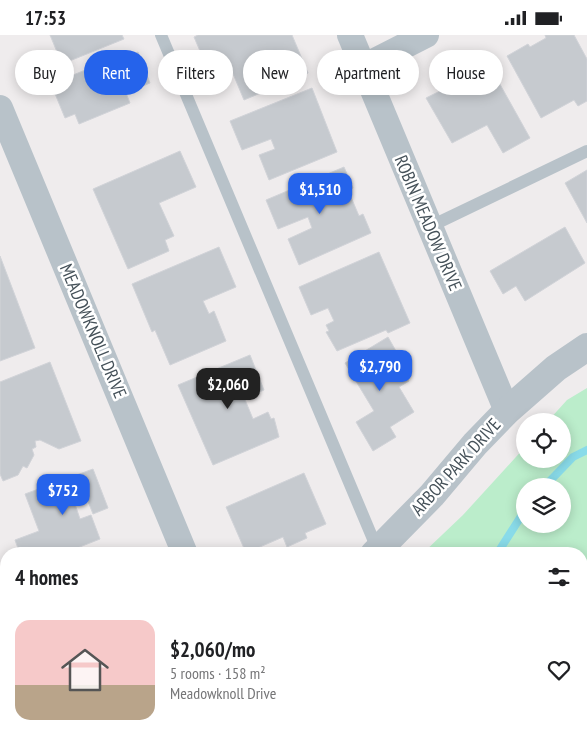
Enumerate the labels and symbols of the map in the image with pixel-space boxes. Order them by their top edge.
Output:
street label: ROBIN MEADOW DRIVE [390,152,467,294]
pin: $1,510 [279,173,361,215]
street label: MEADOWKNOLL DRIVE [55,260,132,401]
pin: $2,790 [339,349,421,392]
pin: $2,060 [187,367,269,410]
street label: ARBOR PARK DRIVE [406,413,505,520]
pin: $752 [33,473,93,516]

